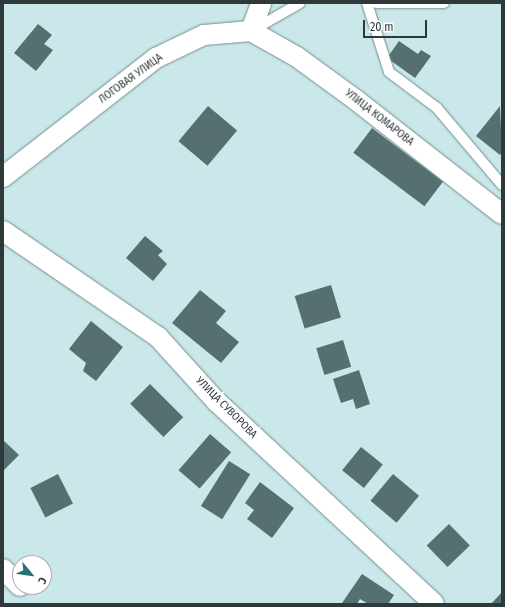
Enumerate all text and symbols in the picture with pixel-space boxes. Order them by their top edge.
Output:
scale bar [365,12,429,38]
text: 20 m [370,20,394,34]
street label: ЛОГОВАЯ УЛИЦА [96,51,166,107]
street label: УЛИЦА КОМАРОВА [342,87,416,149]
street label: УЛИЦА СУВОРОВА [193,375,259,441]
north arrow [12,555,52,595]
text: С [35,575,49,586]

